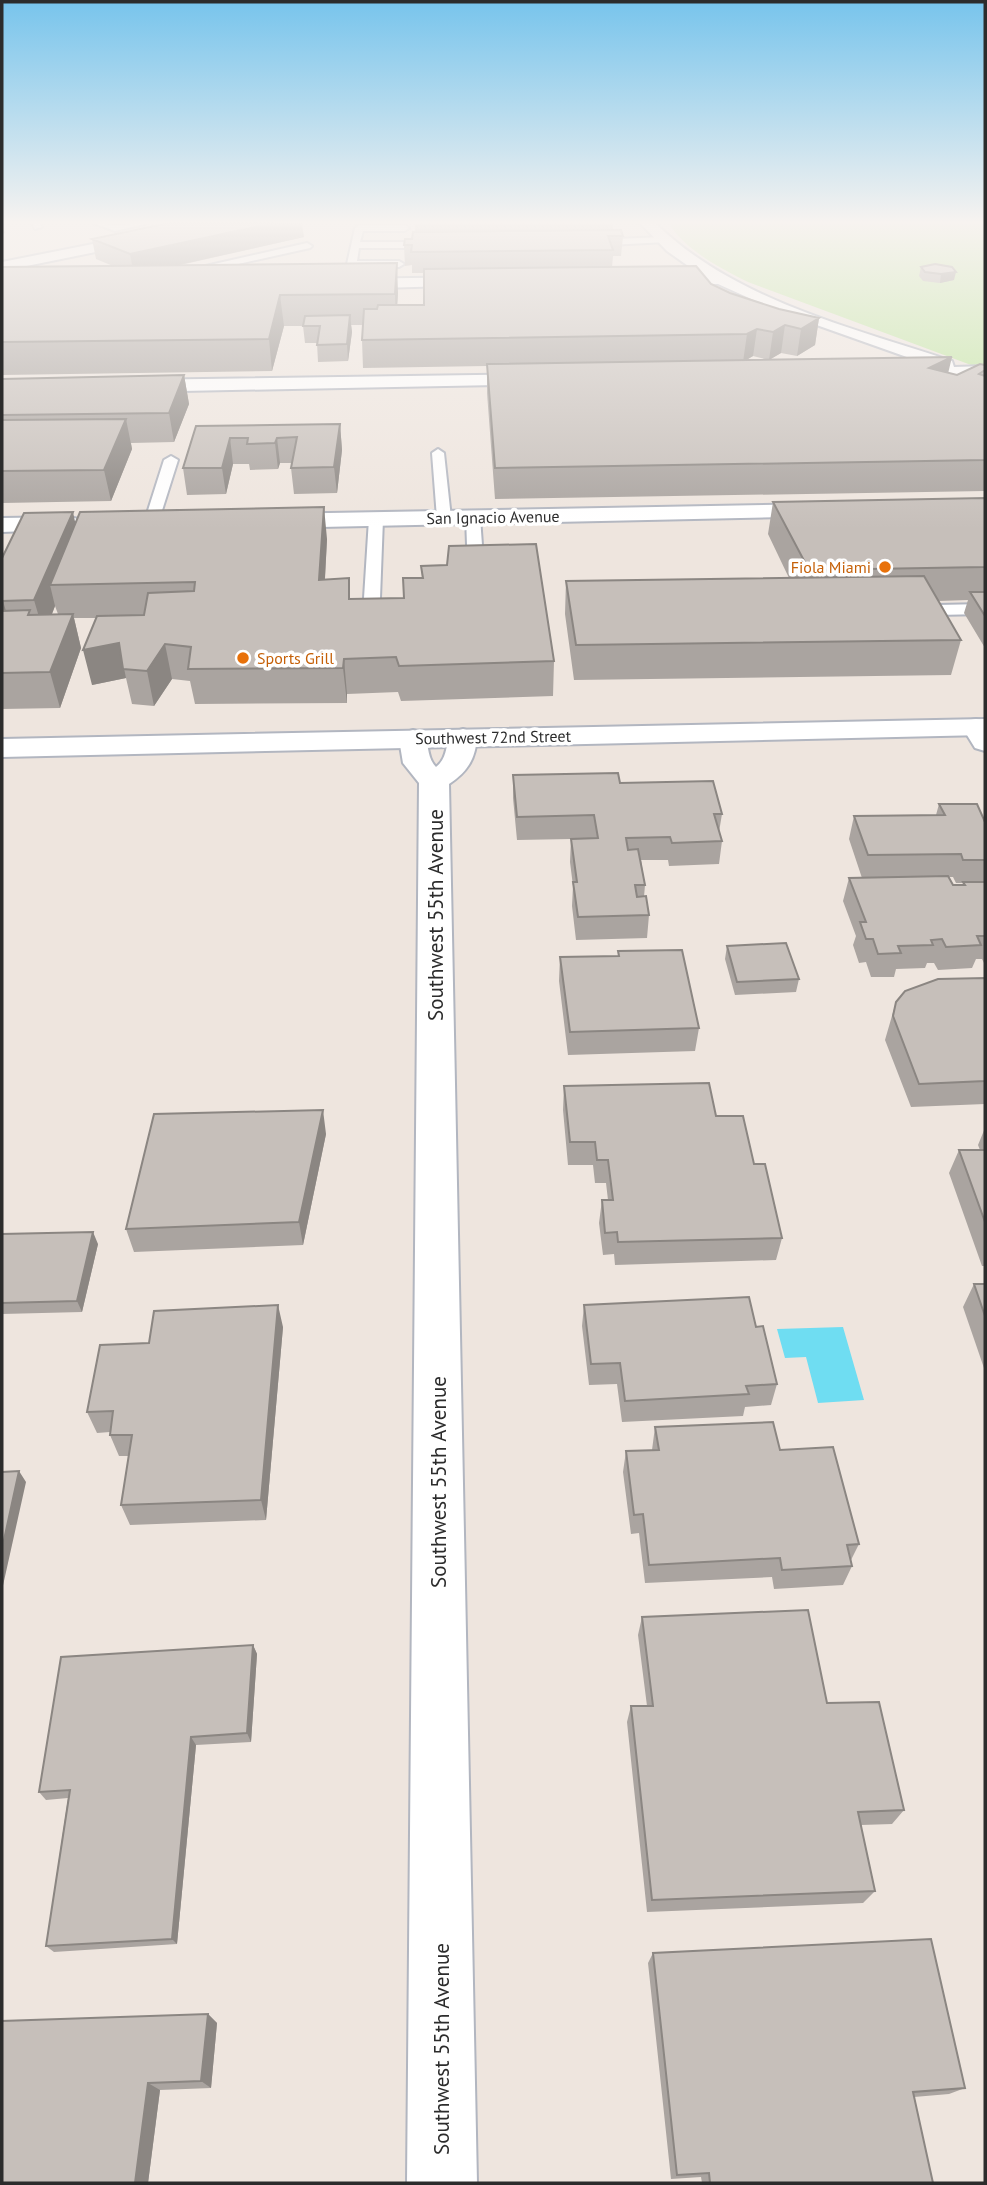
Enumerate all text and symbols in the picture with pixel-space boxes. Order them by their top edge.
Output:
street label: San Ignacio Avenue [426,506,560,528]
place label: Fiola Miami [791,557,871,577]
marker: Fiola Miami [877,559,893,575]
place label: Sports Grill [257,648,334,668]
marker: Sports Grill [235,650,251,666]
street label: Southwest 72nd Street [415,726,572,748]
street label: Southwest 55th Avenue [422,809,449,1021]
street label: Southwest 55th Avenue [425,1376,452,1588]
street label: Southwest 55th Avenue [428,1943,455,2155]

